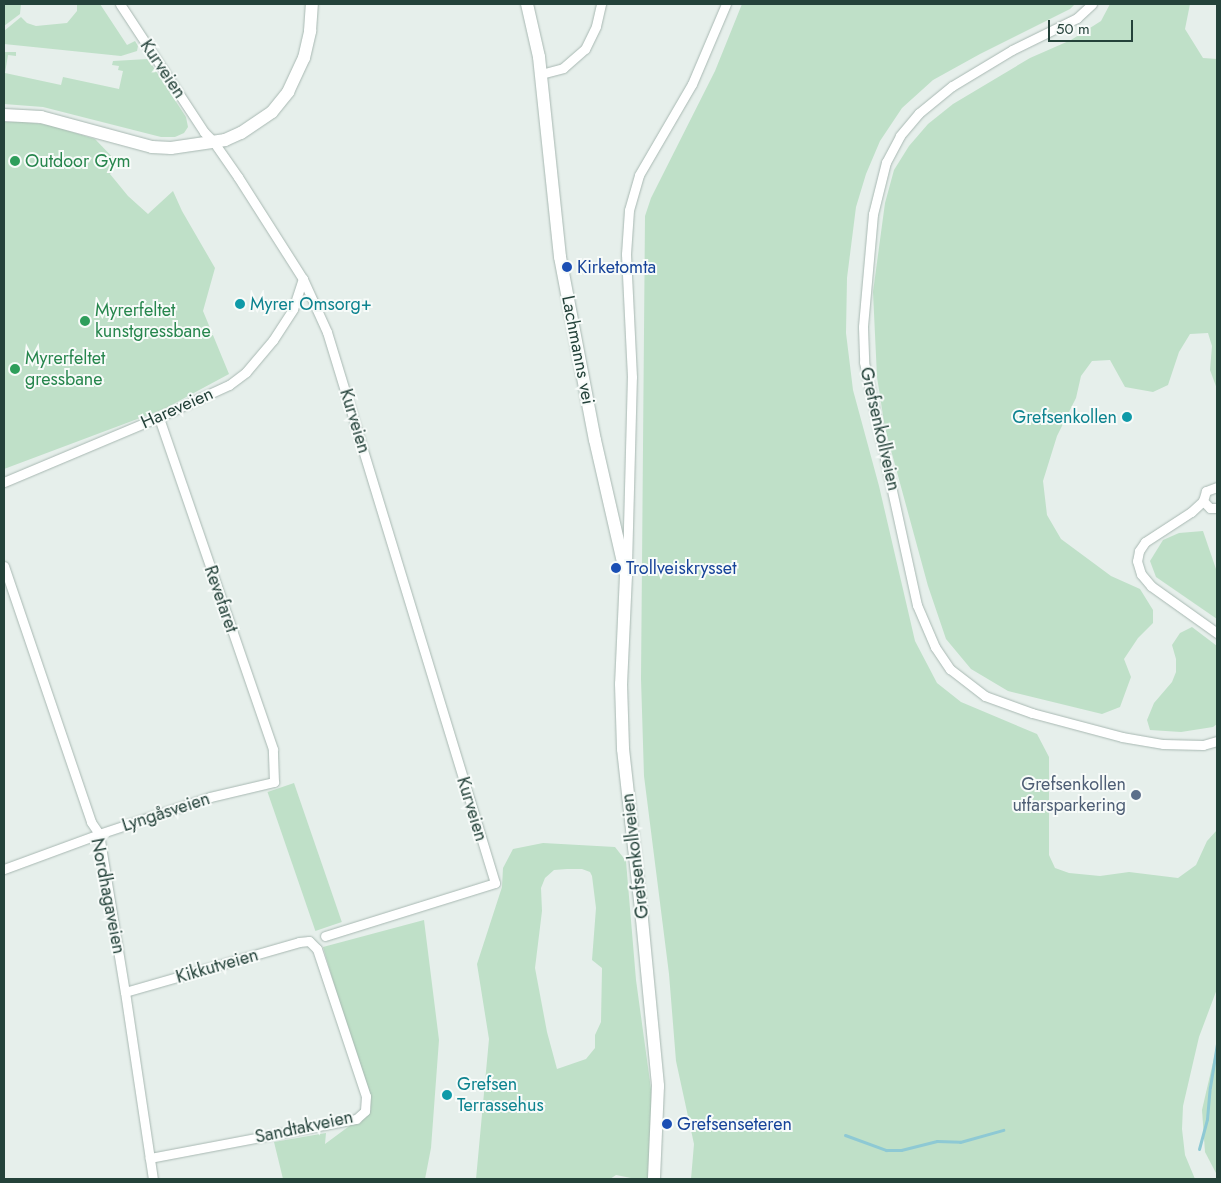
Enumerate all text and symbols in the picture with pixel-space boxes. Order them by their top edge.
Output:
scale bar [1051,10,1136,42]
text: 50 m [1056,18,1090,40]
street label: Kurveien [136,36,190,102]
place label: Outdoor Gym [25,150,131,172]
marker: Outdoor Gym [9,155,21,167]
place label: Kirketomta [577,256,656,278]
marker: Kirketomta [561,261,573,273]
place label: Myrer Omsorg+ [250,293,372,315]
street label: Lachmanns vei [557,294,599,406]
marker: Myrer Omsorg+ [234,298,246,310]
place label: Myrerfeltet kunstgressbane [95,300,211,342]
marker: Myrerfeltet kunstgressbane [79,315,91,327]
place label: Myrerfeltet gressbane [25,348,105,390]
marker: Myrerfeltet gressbane [9,363,21,375]
street label: Grefsenkollveien [855,365,905,493]
street label: Hareveien [138,383,216,433]
street label: Kurveien [335,386,375,456]
place label: Grefsenkollen [1012,406,1117,428]
marker: Grefsenkollen [1121,411,1133,423]
place label: Trollveiskrysset [626,557,736,579]
marker: Trollveiskrysset [610,562,622,574]
street label: Revefaret [200,563,242,635]
street label: Kurveien [452,774,492,844]
place label: Grefsenkollen utfarsparkering [1012,774,1126,816]
street label: Lyngåsveien [119,788,213,836]
marker: Grefsenkollen utfarsparkering [1130,789,1142,801]
street label: Grefsenkollveien [617,792,653,920]
street label: Nordhagaveien [86,836,130,956]
street label: Kikkutveien [173,944,261,988]
place label: Grefsen Terrassehus [457,1074,544,1116]
marker: Grefsen Terrassehus [441,1089,453,1101]
street label: Sandtakveien [253,1106,355,1148]
place label: Grefsenseteren [677,1113,792,1135]
marker: Grefsenseteren [661,1118,673,1130]

